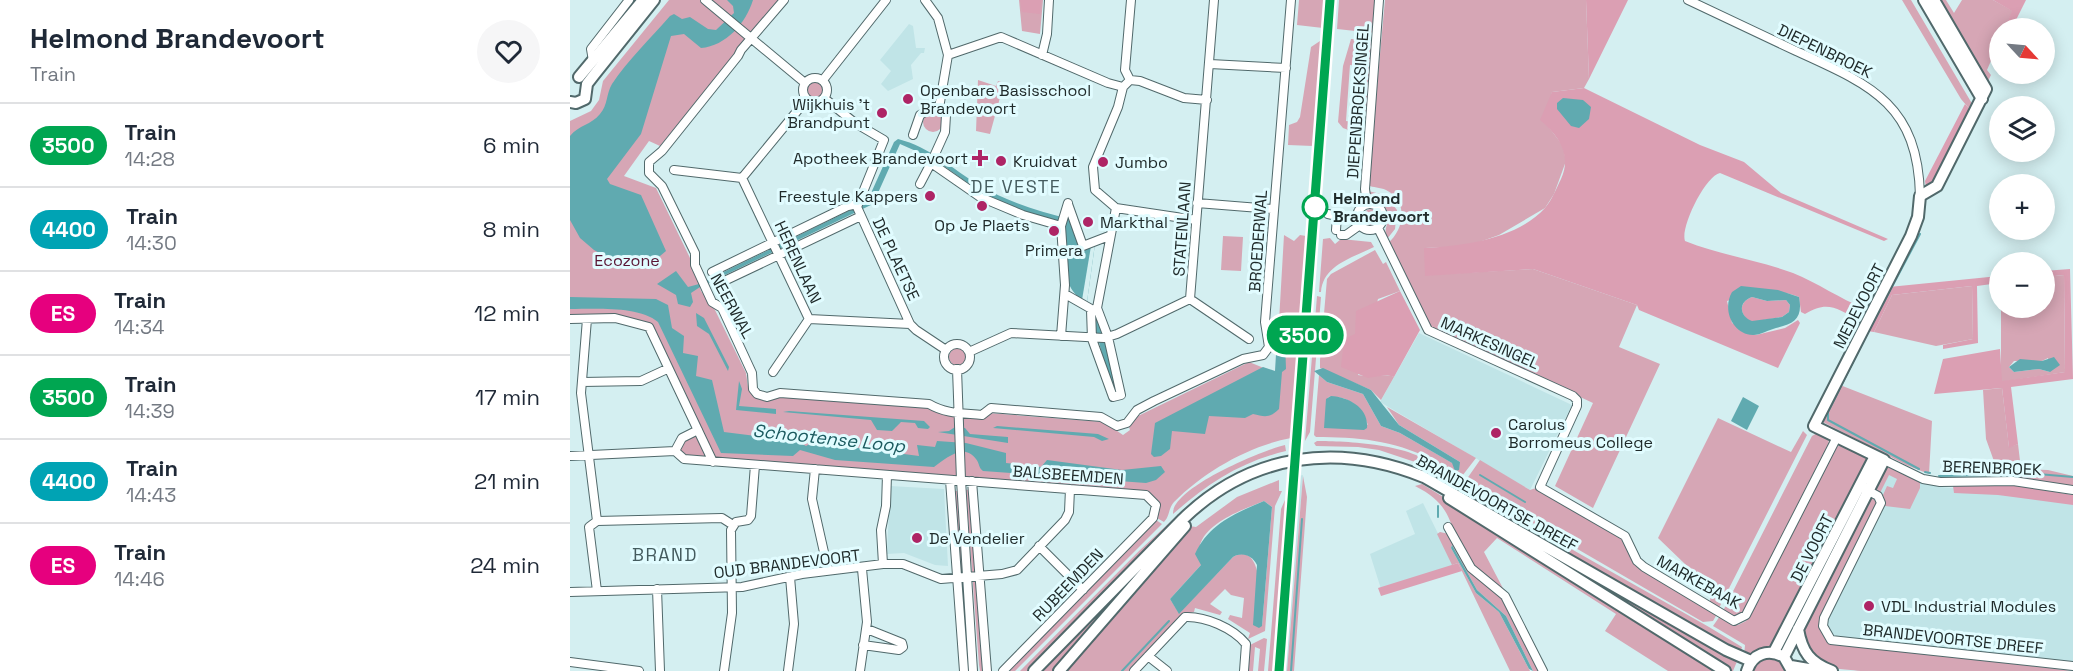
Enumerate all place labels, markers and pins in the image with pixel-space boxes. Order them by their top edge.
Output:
place label: Openbare Basisschool Brandevoort [920,80,1091,119]
marker: Openbare Basisschool Brandevoort [901,92,915,106]
place label: Wijkhuis 't Brandpunt [787,94,870,133]
marker: Wijkhuis 't Brandpunt [875,106,889,120]
place label: Apotheek Brandevoort [793,148,968,169]
marker: Apotheek Brandevoort [973,151,987,165]
place label: Kruidvat [1013,151,1077,172]
place label: Jumbo [1115,152,1168,173]
marker: Kruidvat [994,154,1008,168]
marker: Jumbo [1096,155,1110,169]
place label: Freestyle Kappers [778,186,918,207]
place label: Helmond Brandevoort [1333,188,1430,227]
marker: Freestyle Kappers [923,189,937,203]
marker: Helmond Brandevoort [1302,194,1328,220]
marker: Op Je Plaets [975,199,989,213]
place label: Markthal [1100,212,1168,233]
place label: Op Je Plaets [934,215,1030,236]
marker: Markthal [1081,215,1095,229]
marker: Primera [1047,224,1061,238]
place label: Primera [1025,240,1083,261]
place label: Carolus Borromeus College [1508,414,1653,453]
marker: Carolus Borromeus College [1489,426,1503,440]
place label: De Vendelier [929,528,1025,549]
marker: De Vendelier [910,531,924,545]
place label: VDL Industrial Modules [1881,596,2056,617]
marker: VDL Industrial Modules [1862,599,1876,613]

